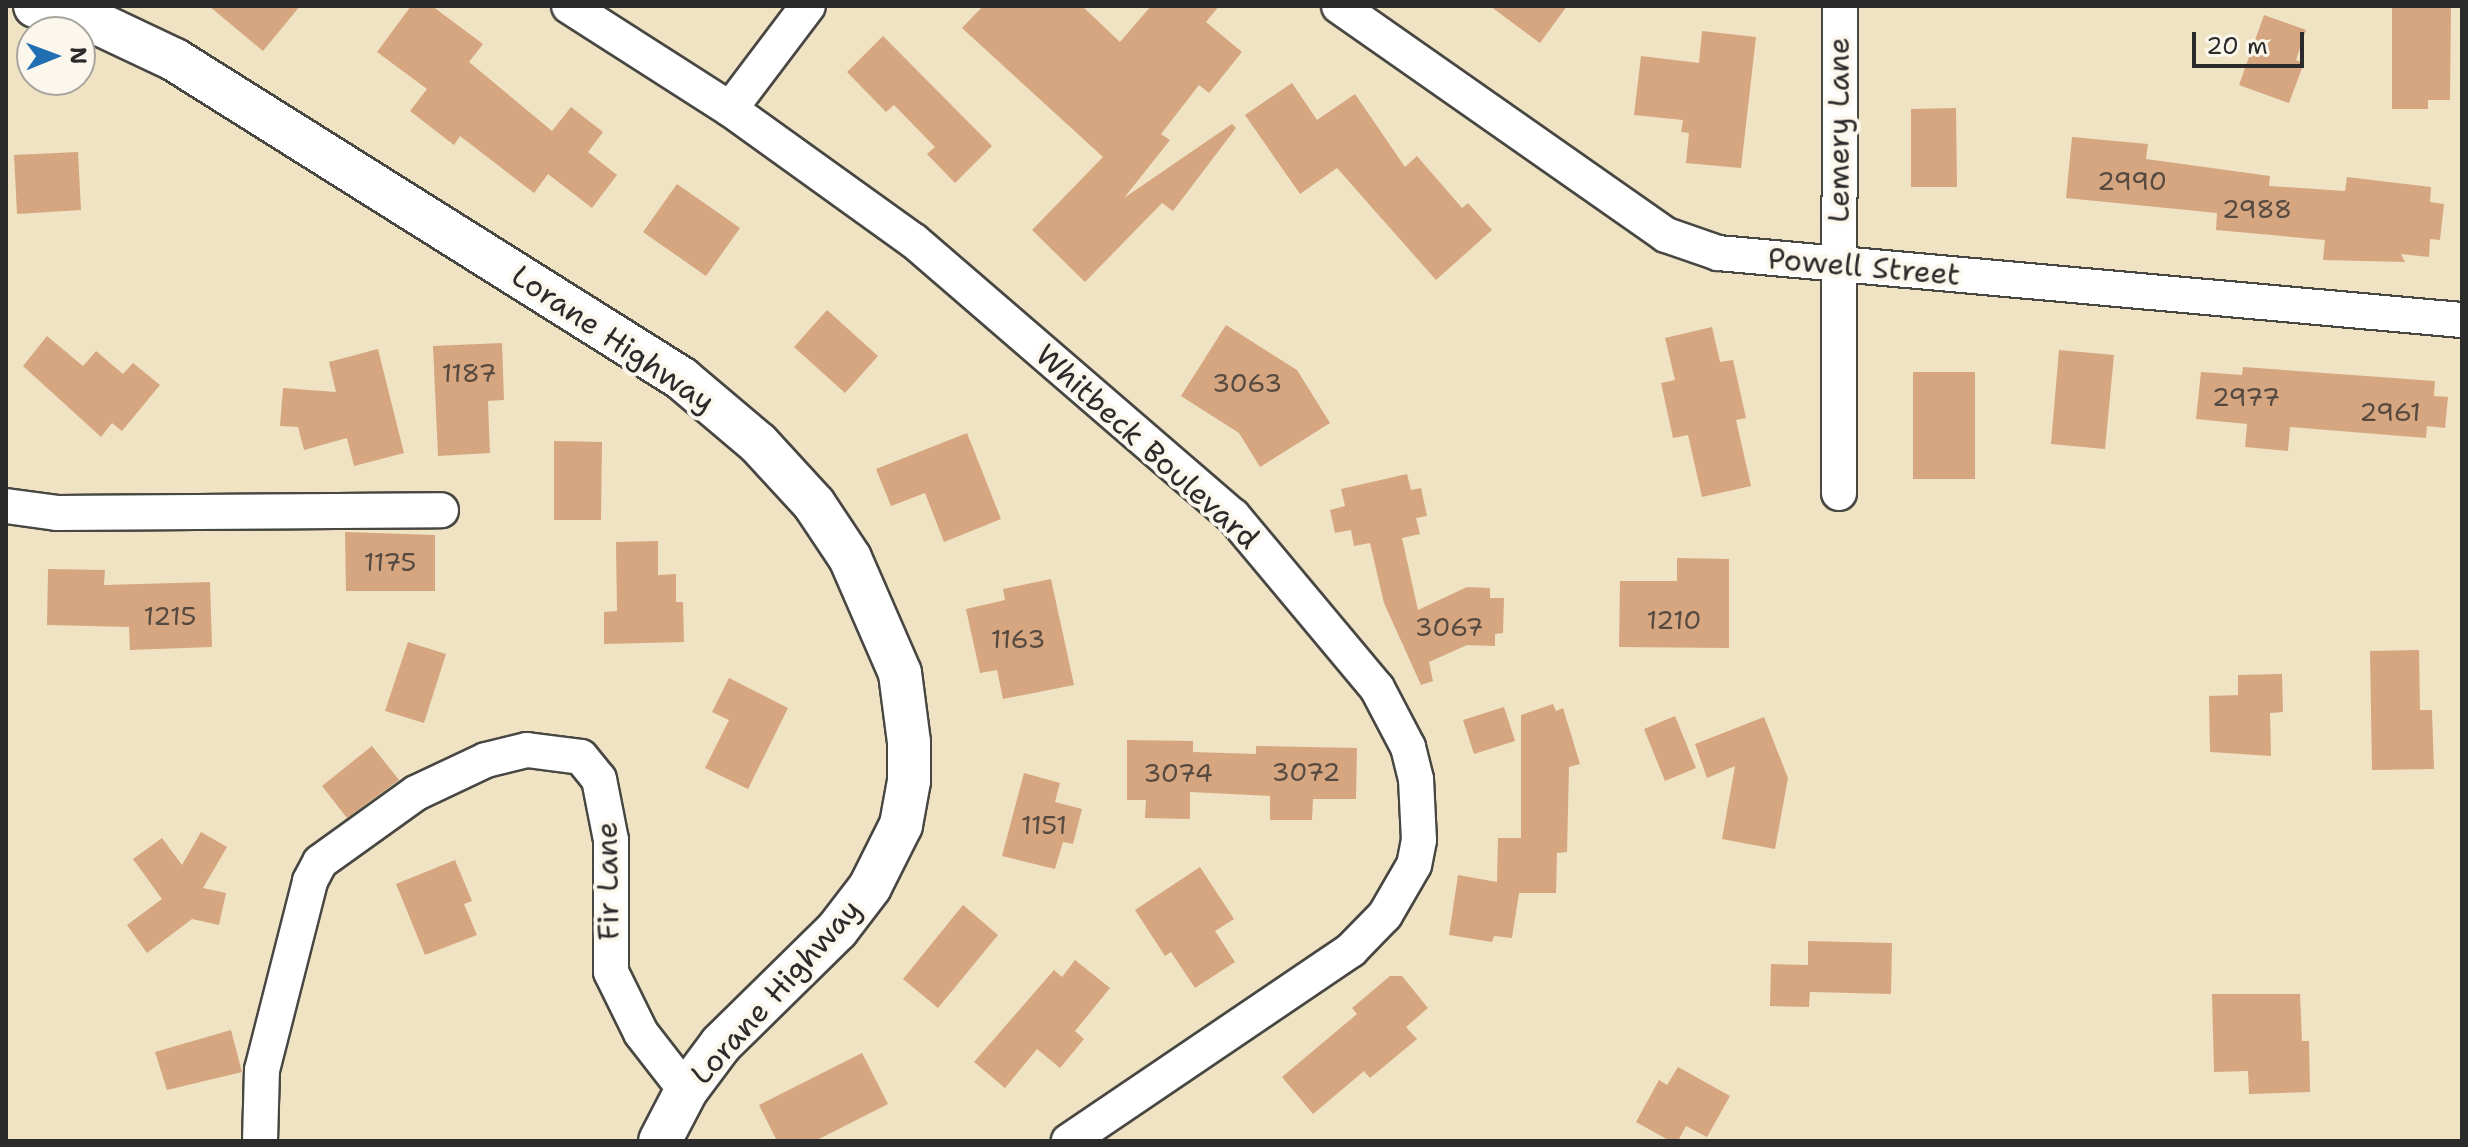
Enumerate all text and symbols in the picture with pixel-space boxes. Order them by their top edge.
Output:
north arrow [16,16,96,96]
scale bar [2196,16,2308,66]
text: 20 m [2206,30,2268,62]
street label: Lemery Lane [1821,37,1857,223]
text: N [64,47,93,65]
house number: 2990 [2097,165,2167,197]
house number: 2988 [2222,193,2292,225]
street label: Powell Street [1766,241,1962,293]
street label: Lorane Highway [505,258,721,420]
street label: Whitbeck Boulevard [1028,337,1266,557]
house number: 1187 [441,357,497,389]
house number: 3063 [1212,367,1282,399]
house number: 2977 [2212,381,2280,413]
house number: 2961 [2359,396,2421,428]
house number: 1175 [364,546,416,578]
house number: 1215 [144,600,196,632]
house number: 1210 [1647,604,1701,636]
house number: 3067 [1415,611,1483,643]
house number: 1163 [991,623,1045,655]
house number: 3072 [1272,756,1340,788]
house number: 3074 [1143,757,1213,789]
house number: 1151 [1021,809,1067,841]
street label: Fir Lane [589,821,627,941]
street label: Lorane Highway [683,892,869,1092]

